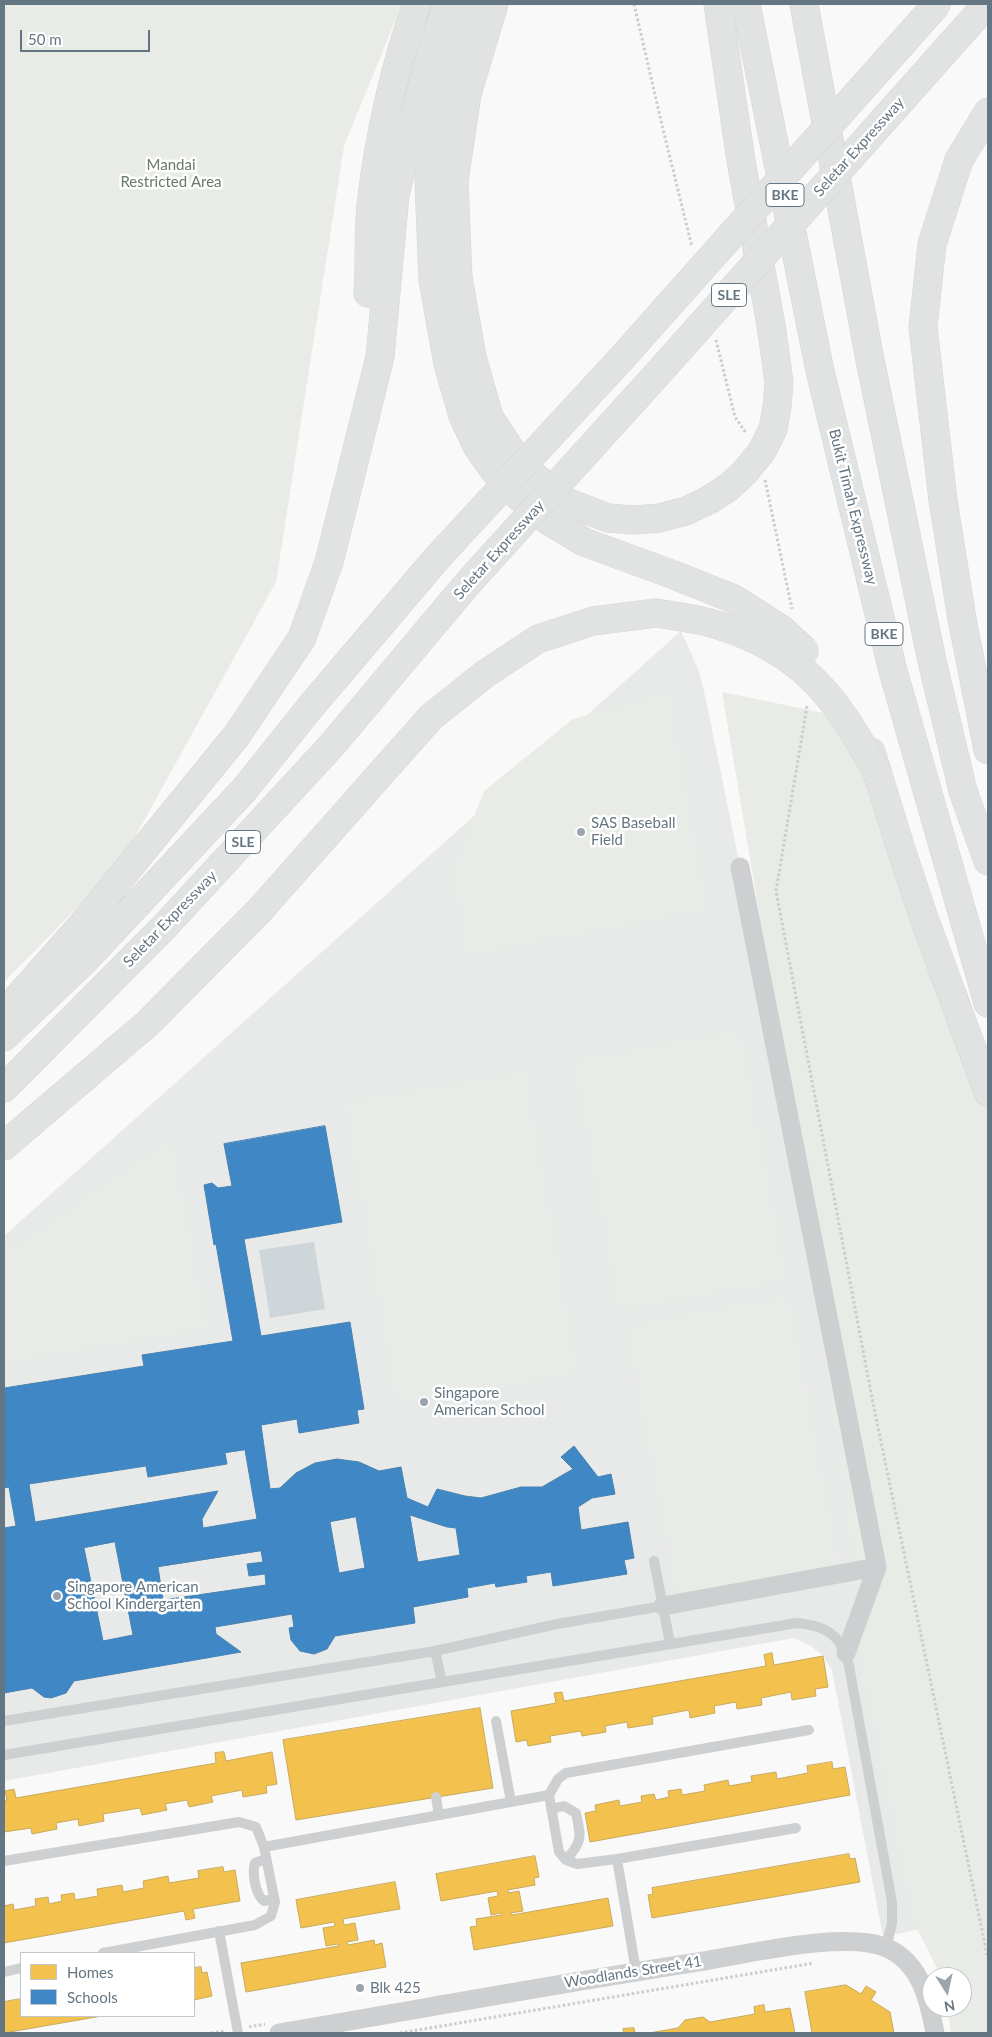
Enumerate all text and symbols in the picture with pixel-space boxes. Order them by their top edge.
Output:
scale bar [22,20,152,52]
text: 50 m [28,30,62,48]
street label: Seletar Expressway [810,94,908,200]
park label: Mandai Restricted Area [120,156,222,191]
road number: BKE [766,184,804,206]
road number: SLE [712,284,746,306]
street label: Bukit Timah Expressway [825,427,881,587]
street label: Seletar Expressway [450,497,548,603]
road number: BKE [865,622,903,646]
place label: SAS Baseball Field [591,814,675,849]
marker: SAS Baseball Field [575,826,587,838]
road number: SLE [226,830,260,854]
street label: Seletar Expressway [119,867,221,971]
place label: Singapore American School [434,1384,544,1419]
marker: Singapore American School [418,1396,430,1408]
place label: Singapore American School Kindergarten [67,1578,201,1613]
marker: Singapore American School Kindergarten [51,1590,63,1602]
legend [20,1952,195,2017]
street label: Woodlands Street 41 [563,1952,703,1992]
text: Homes [67,1963,113,1981]
north arrow [922,1967,972,2017]
place label: Blk 425 [370,1979,421,1997]
marker: Blk 425 [354,1982,366,1994]
text: Schools [67,1988,118,2006]
text: N [943,1997,956,2016]

